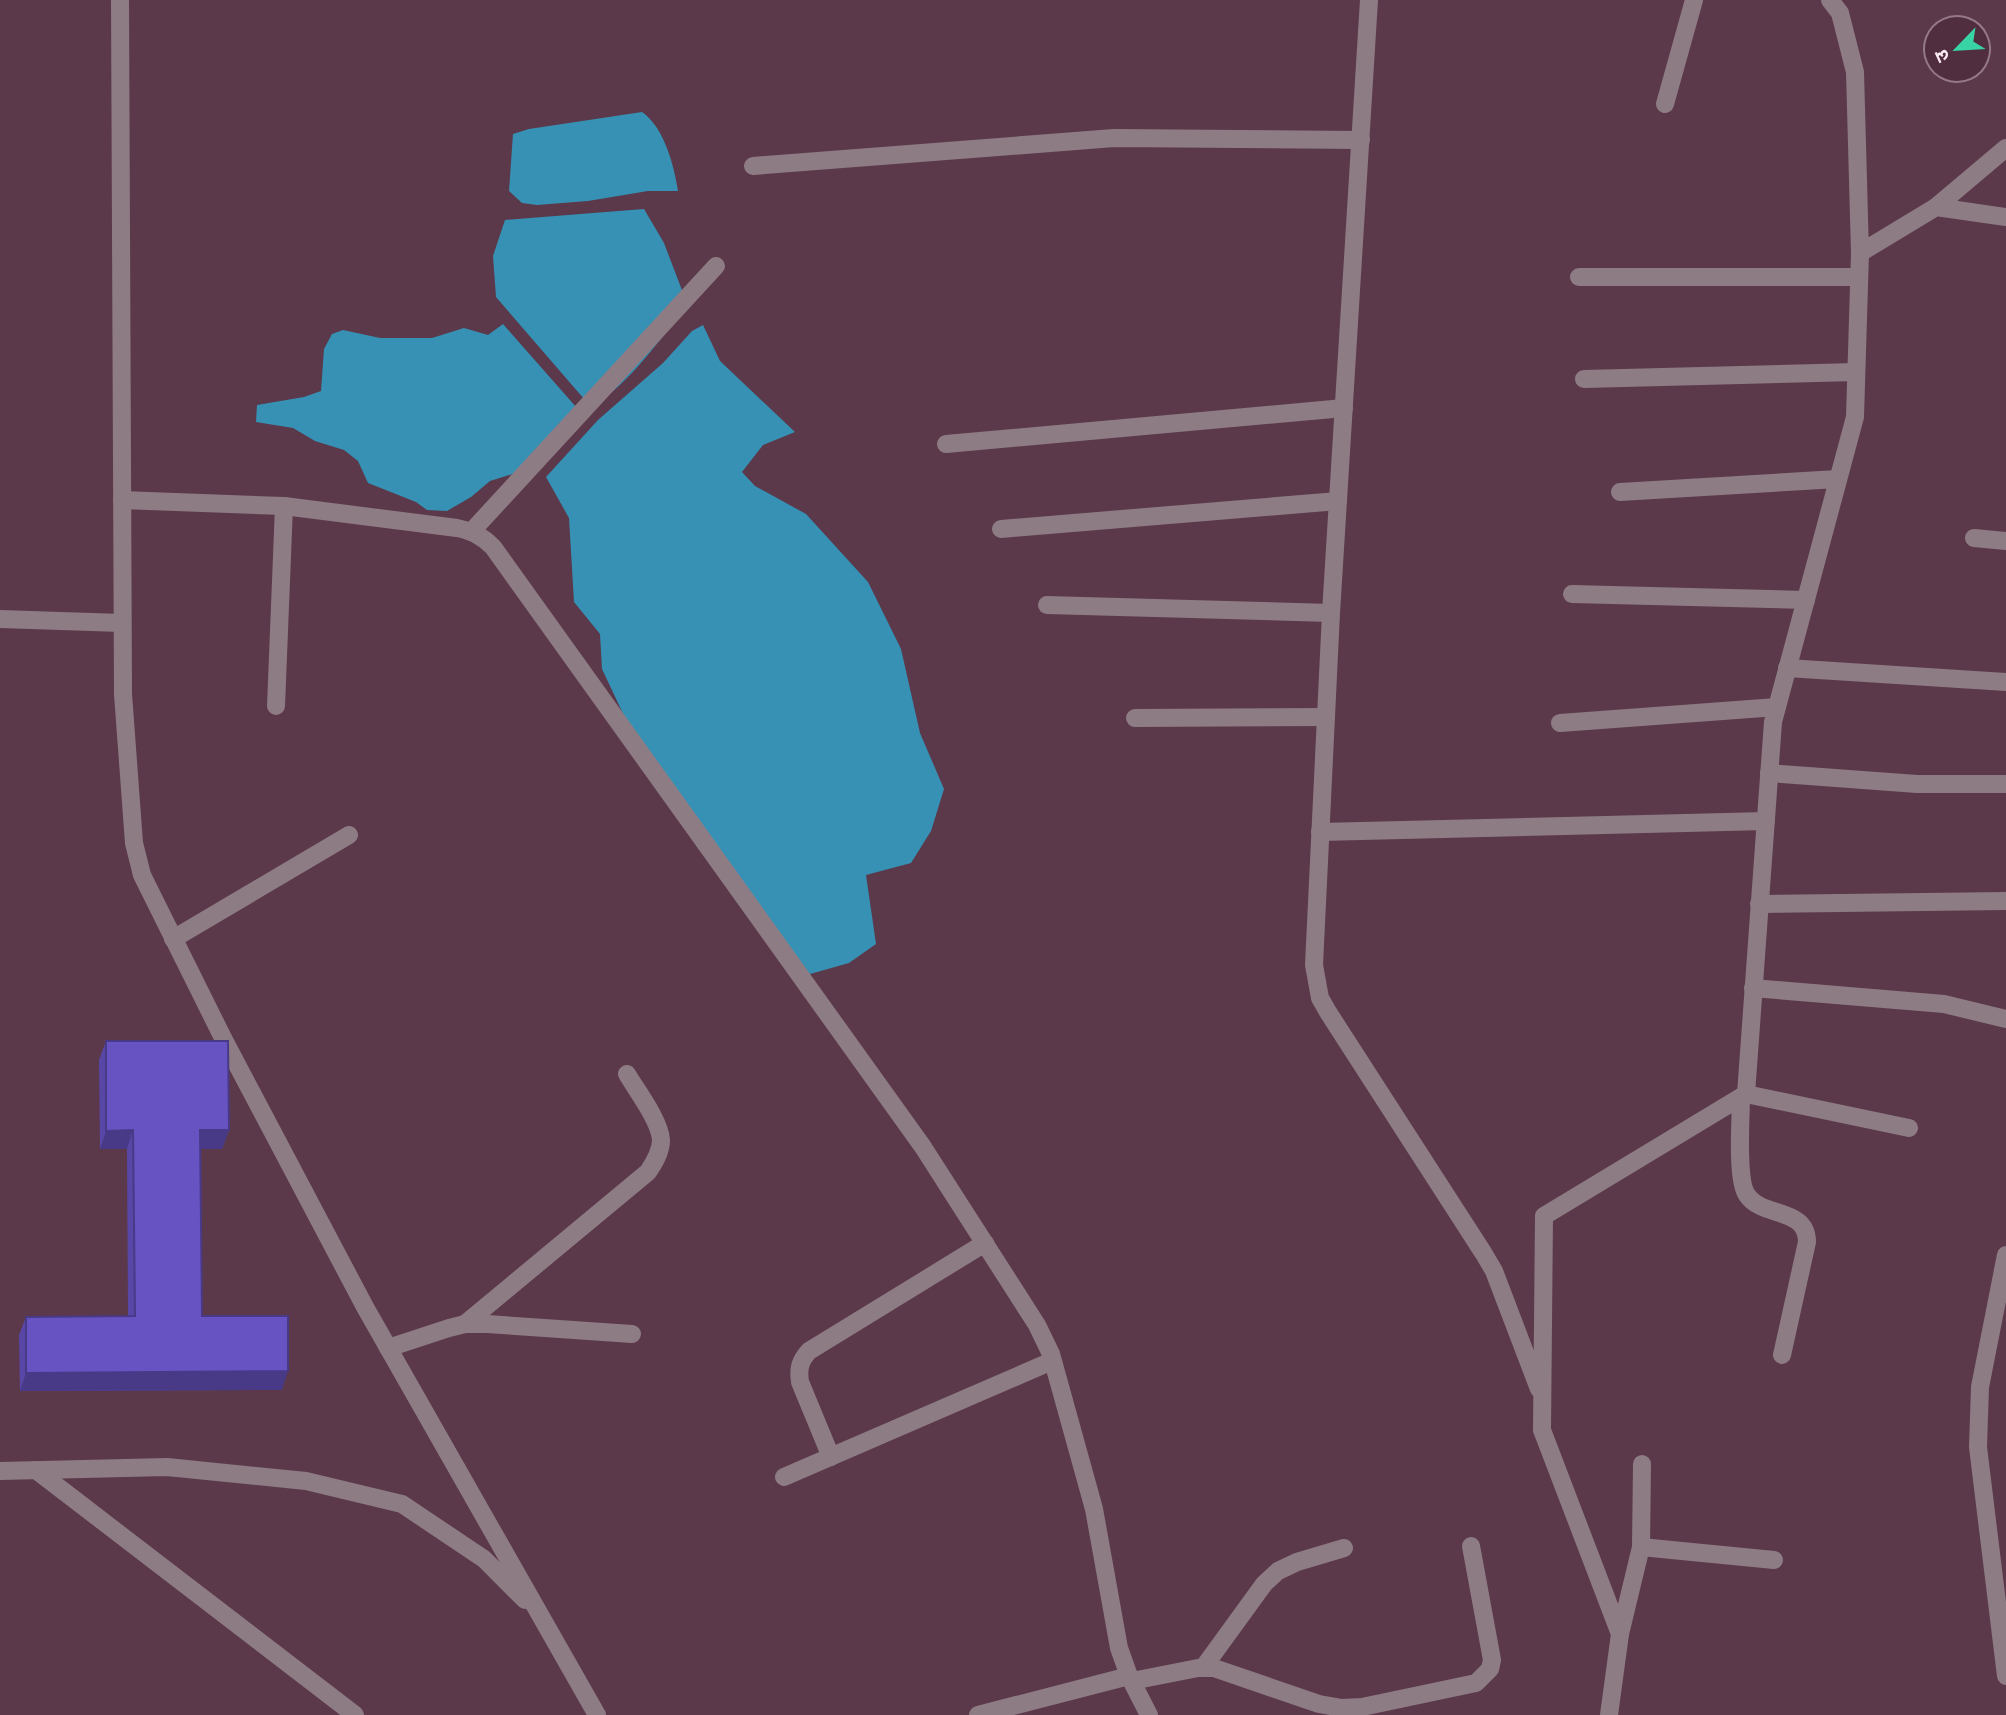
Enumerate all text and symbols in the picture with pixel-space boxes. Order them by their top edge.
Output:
north arrow [1922,14,1992,84]
text: उ [1929,45,1955,66]

